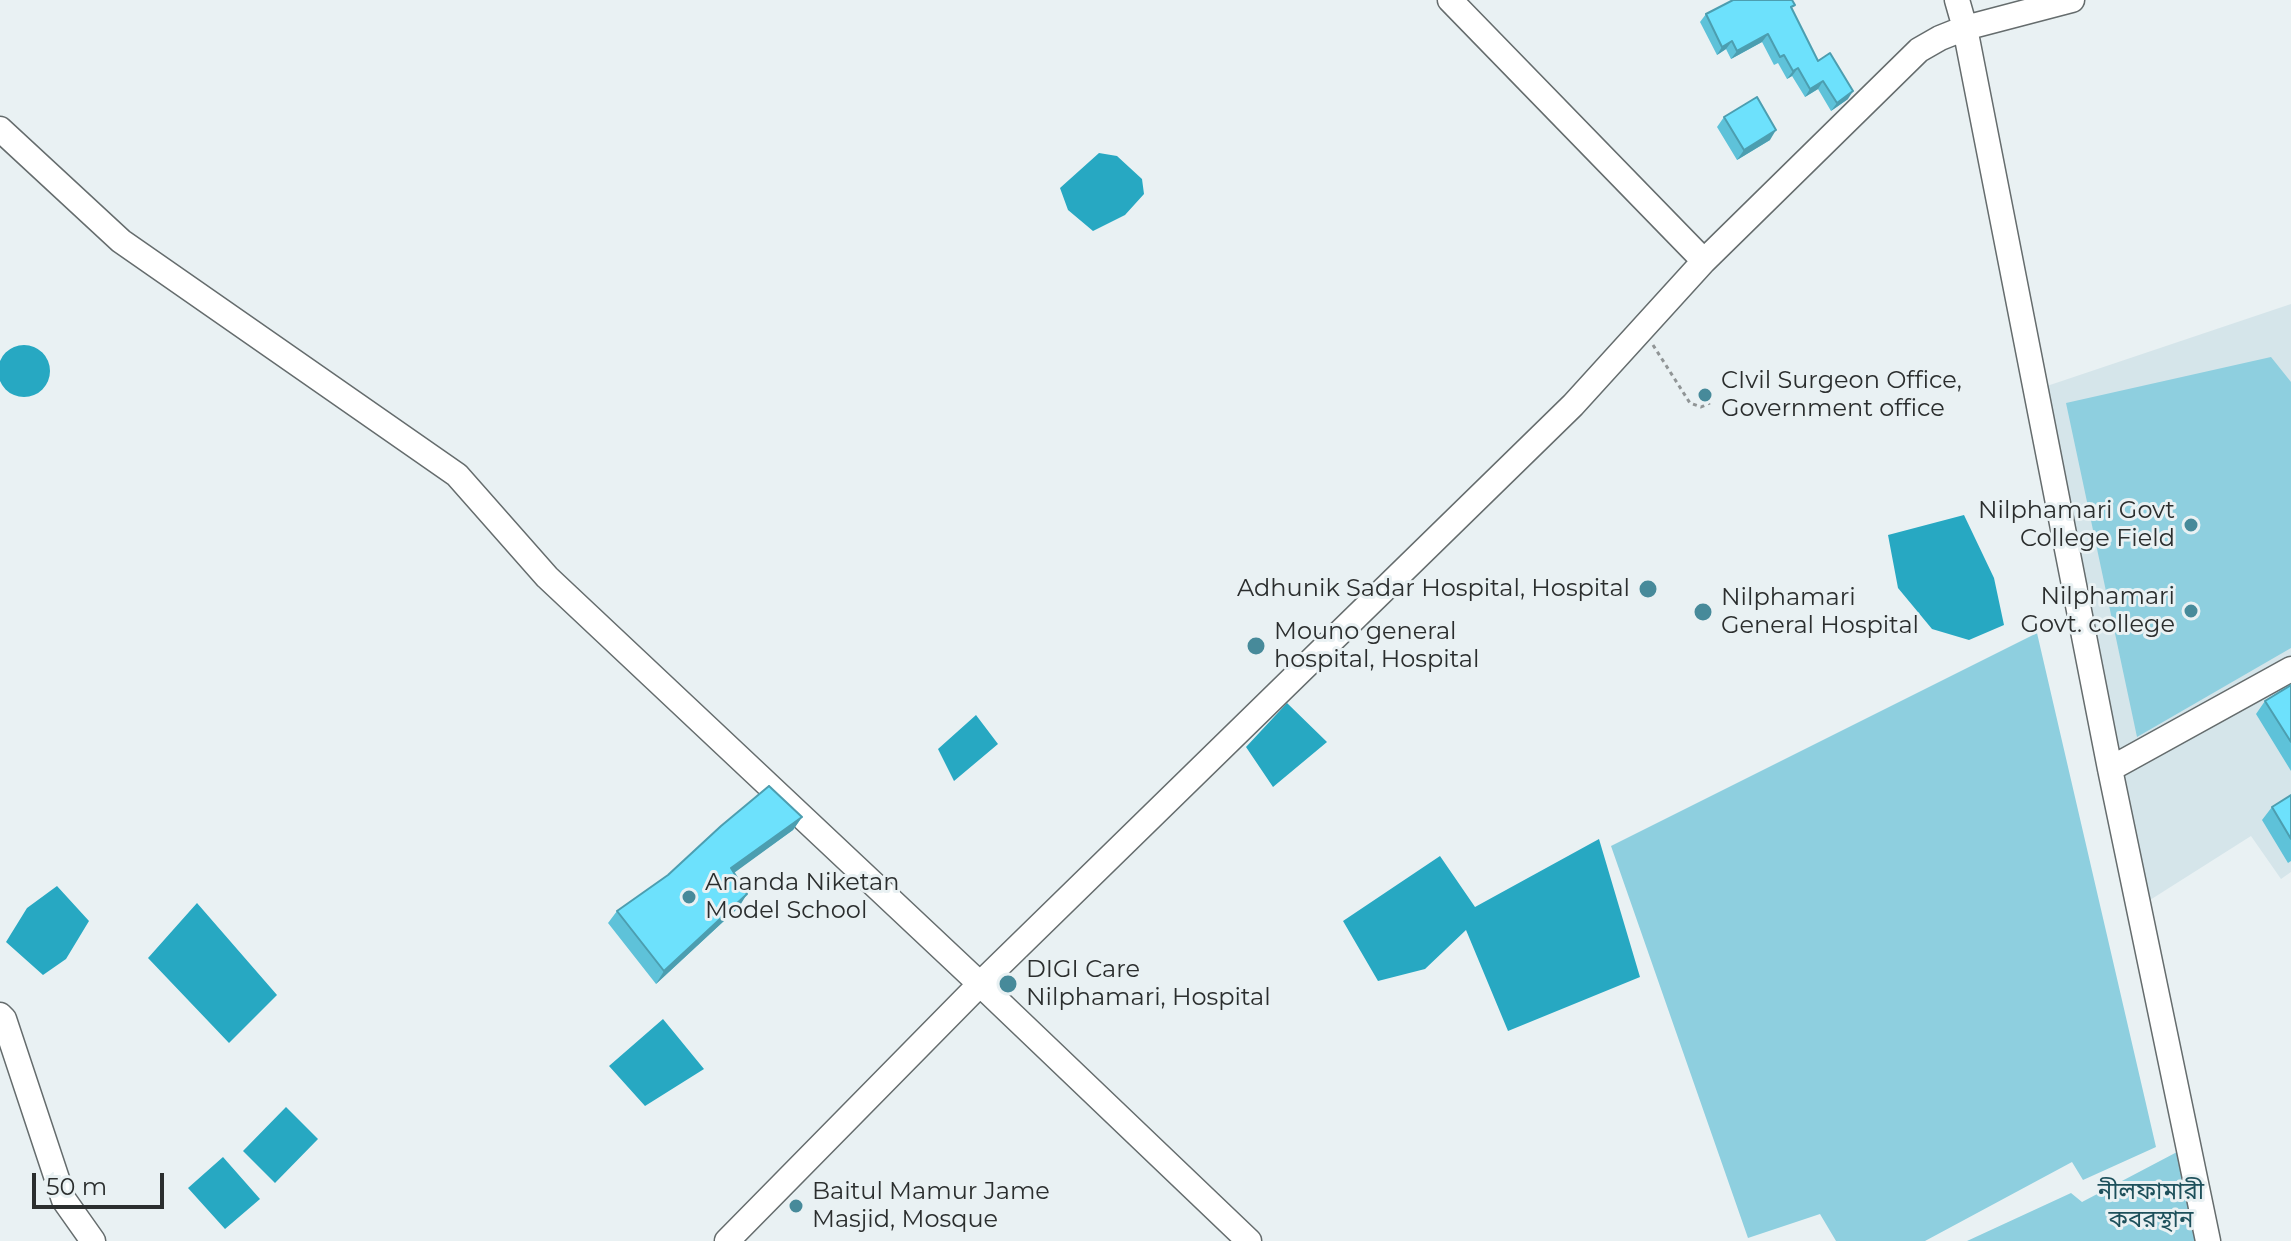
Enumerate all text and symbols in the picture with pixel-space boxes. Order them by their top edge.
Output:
place label: CIvil Surgeon Office, Government office [1721,367,1962,423]
marker: CIvil Surgeon Office, Government office [1696,386,1714,404]
place label: Nilphamari Govt College Field [1978,497,2175,553]
marker: Nilphamari Govt College Field [2182,516,2200,534]
place label: Adhunik Sadar Hospital, Hospital [1237,575,1630,603]
marker: Adhunik Sadar Hospital, Hospital [1637,578,1659,600]
place label: Nilphamari Govt. college [2021,583,2175,639]
place label: Nilphamari General Hospital [1721,584,1919,640]
marker: Nilphamari General Hospital [1692,601,1714,623]
marker: Nilphamari Govt. college [2182,602,2200,620]
place label: Mouno general hospital, Hospital [1274,618,1479,674]
marker: Mouno general hospital, Hospital [1245,635,1267,657]
place label: Ananda Niketan Model School [705,869,899,925]
marker: Ananda Niketan Model School [680,888,698,906]
place label: DIGI Care Nilphamari, Hospital [1026,956,1271,1012]
marker: DIGI Care Nilphamari, Hospital [997,973,1019,995]
scale bar [36,1157,168,1207]
text: 50 m [46,1172,107,1201]
place label: Baitul Mamur Jame Masjid, Mosque [812,1178,1050,1234]
park label: নীলফামারী কবরস্থান [2098,1178,2204,1234]
marker: Baitul Mamur Jame Masjid, Mosque [787,1197,805,1215]

